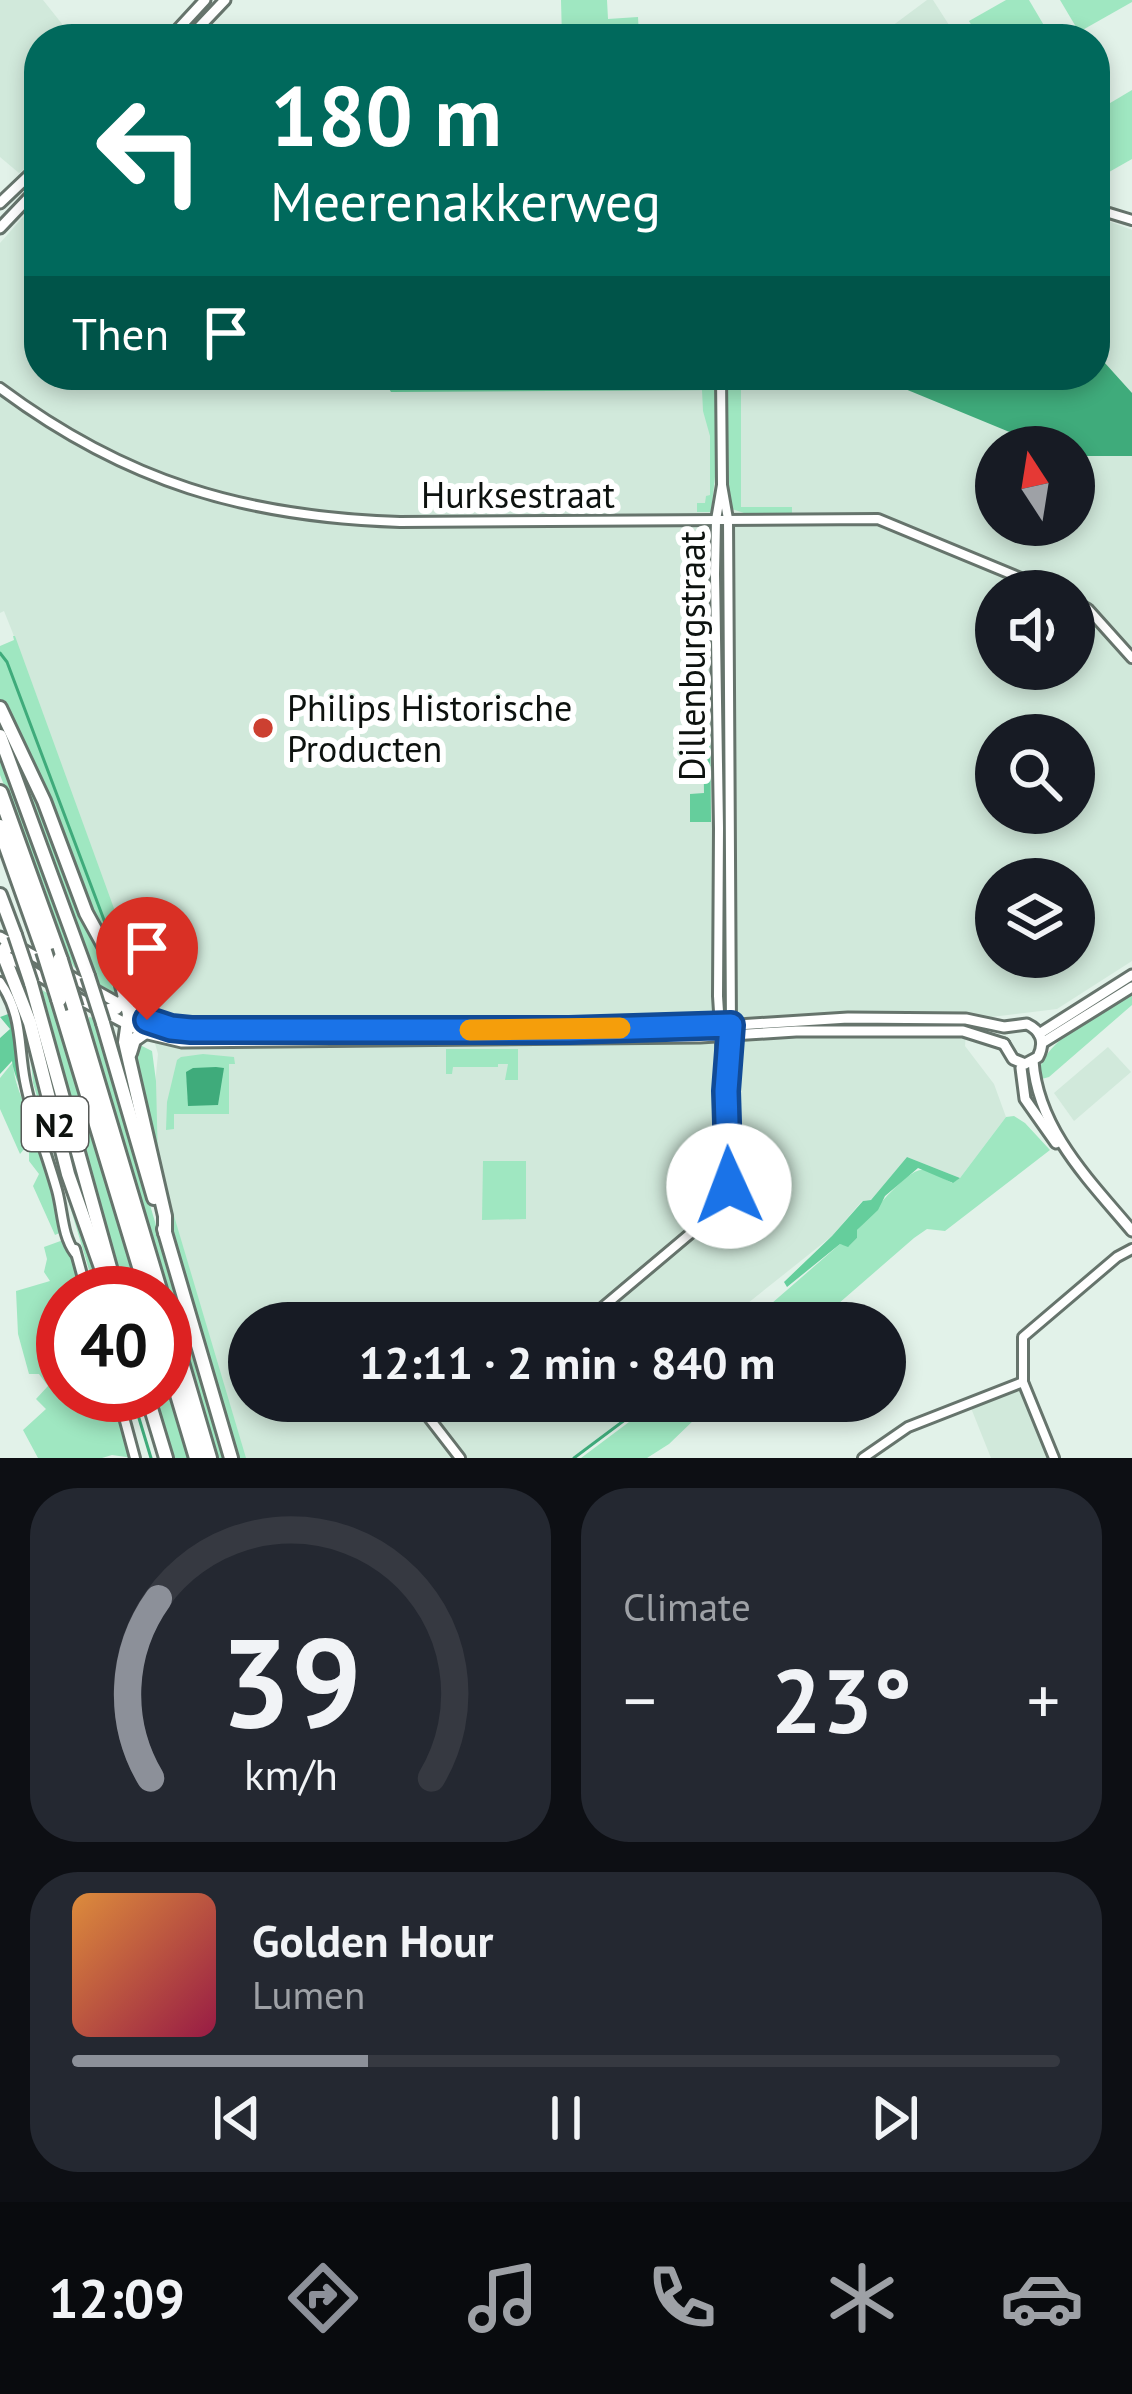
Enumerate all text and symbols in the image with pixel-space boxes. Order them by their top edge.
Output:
text: 180 m [270,60,502,169]
icon: left [72,72,228,228]
text: Meerenakkerweg [270,166,661,236]
icon: arrive [193,300,259,366]
text: Then [72,304,169,362]
north arrow [975,426,1095,546]
map controls [975,426,1095,978]
street label: Hurksestraat [421,471,615,518]
street label: Dillenburgstraat [668,531,715,781]
button: sound [975,570,1095,690]
place label: Philips Historische Producten [287,684,572,772]
button: search [975,714,1095,834]
marker: Philips Historische Producten [250,715,276,741]
button: layers [975,858,1095,978]
pin [96,897,198,1020]
icon: arrive [114,915,180,981]
road number: N2 [22,1097,88,1151]
position arrow [666,1123,792,1249]
speed limit sign: 40 [36,1266,192,1422]
text: 12:11 · 2 min · 840 m [359,1333,775,1391]
text: Climate [623,1581,751,1632]
text: 39 [220,1600,361,1761]
text: 23° [771,1641,912,1758]
text: − [623,1657,656,1742]
text: + [1027,1657,1060,1742]
text: km/h [243,1746,338,1802]
text: Golden Hour [252,1911,493,1969]
text: Lumen [252,1969,365,2020]
icon: previous [204,2085,270,2151]
icon: pause [533,2085,599,2151]
icon: next [862,2085,928,2151]
icon: directions [281,2256,365,2340]
icon: music [461,2256,545,2340]
icon: phone [640,2256,724,2340]
icon: climate [820,2256,904,2340]
icon: car [1000,2256,1084,2340]
text: 12:09 [48,2263,185,2333]

